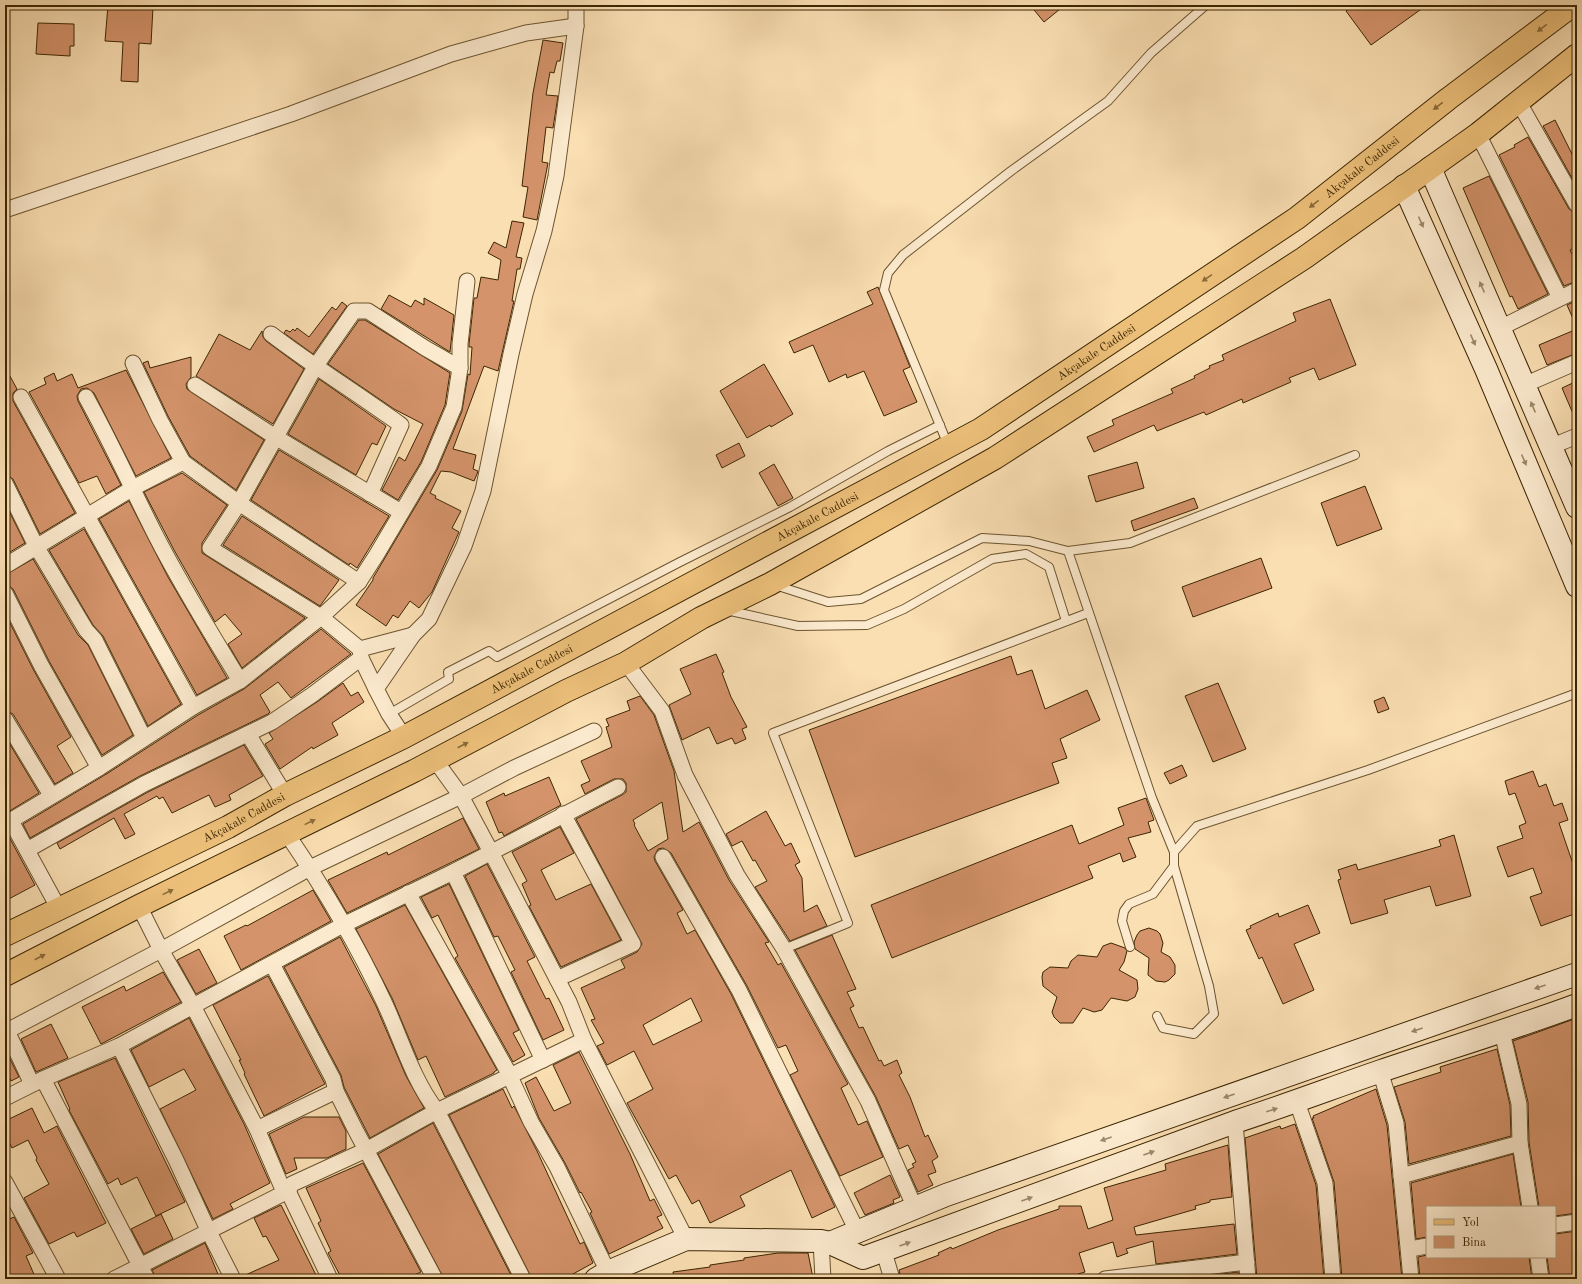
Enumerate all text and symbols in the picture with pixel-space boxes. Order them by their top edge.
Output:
one-way arrow [1536,24,1547,33]
one-way arrow [1432,102,1443,111]
street label: Akçakale Caddesi [1323,135,1402,201]
one-way arrow [1308,200,1319,209]
one-way arrow [1418,216,1424,227]
one-way arrow [1202,274,1212,282]
one-way arrow [1479,281,1485,293]
street label: Akçakale Caddesi [1055,323,1138,383]
one-way arrow [1471,335,1477,347]
one-way arrow [1530,401,1536,413]
one-way arrow [1521,455,1527,466]
street label: Akçakale Caddesi [775,490,861,544]
street label: Akçakale Caddesi [489,643,575,697]
one-way arrow [458,741,469,748]
street label: Akçakale Caddesi [201,791,287,845]
one-way arrow [304,819,316,825]
one-way arrow [162,889,174,895]
one-way arrow [34,954,45,960]
one-way arrow [1534,985,1546,991]
one-way arrow [1411,1027,1423,1033]
one-way arrow [1222,1094,1234,1100]
one-way arrow [1266,1107,1278,1113]
one-way arrow [1100,1136,1112,1142]
one-way arrow [1144,1150,1156,1156]
one-way arrow [1022,1195,1034,1201]
legend [1426,1206,1556,1258]
text: Yol [1462,1217,1479,1229]
text: Bina [1462,1237,1486,1249]
one-way arrow [900,1240,912,1246]

